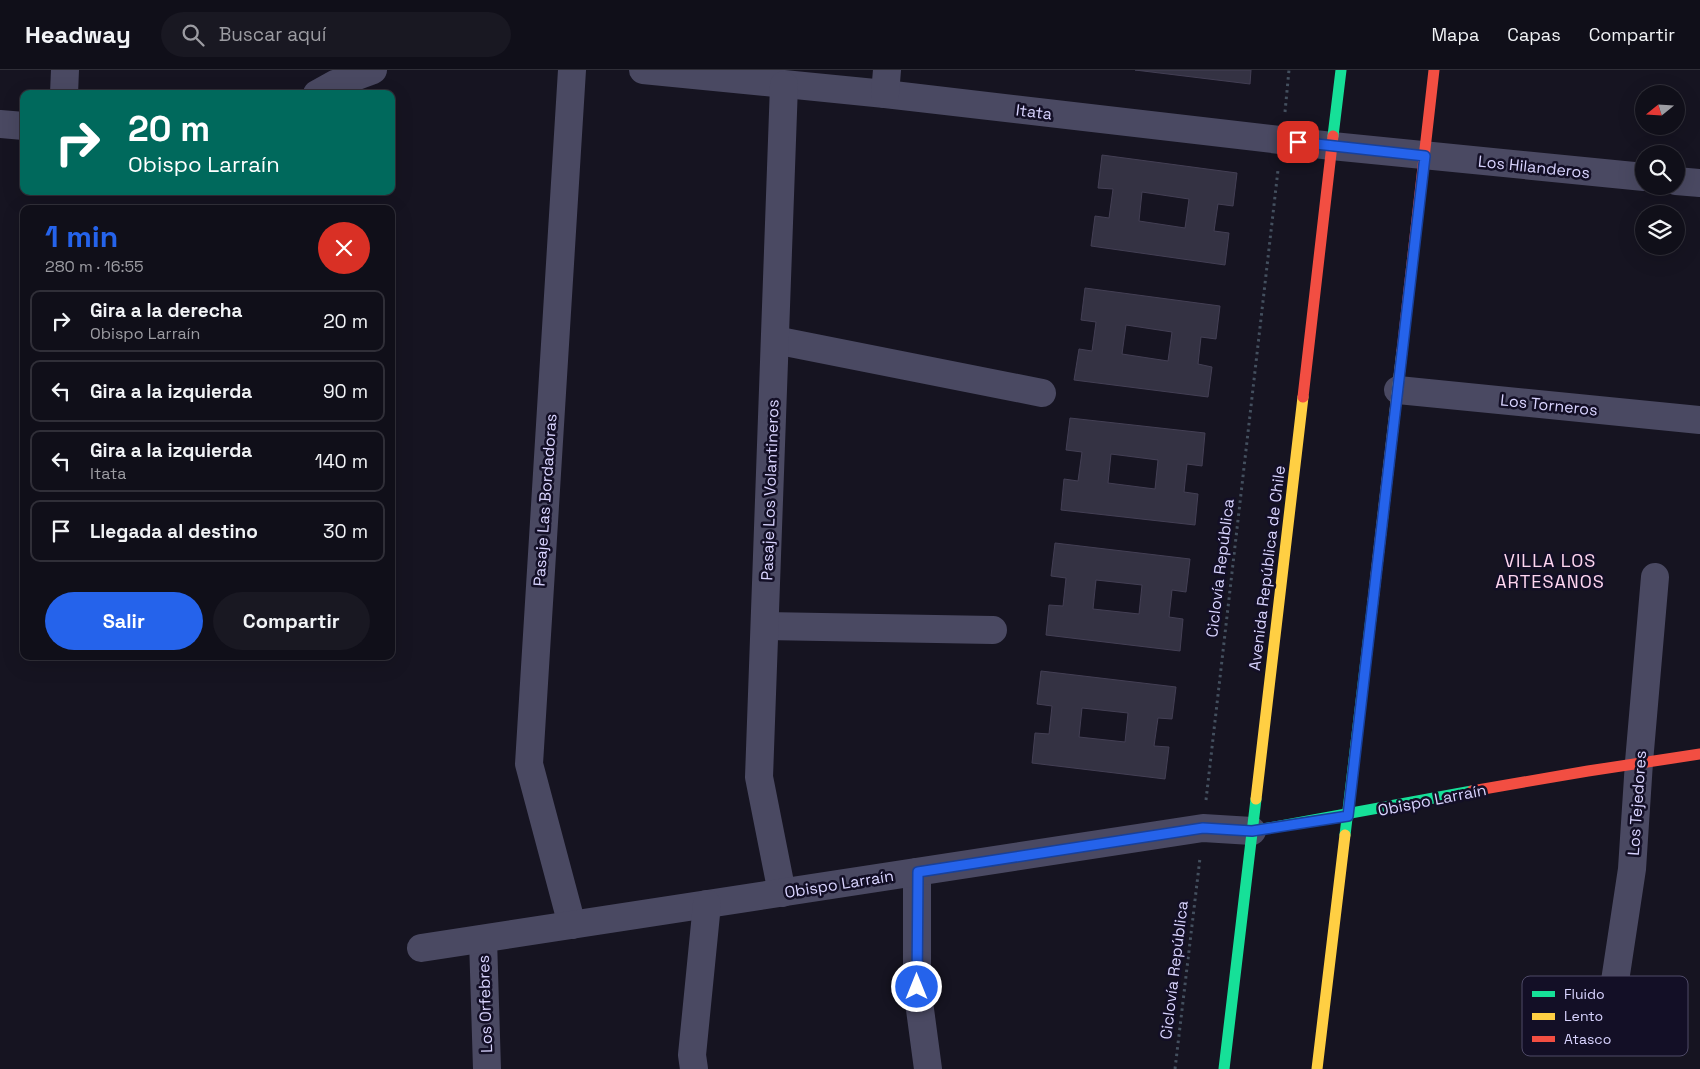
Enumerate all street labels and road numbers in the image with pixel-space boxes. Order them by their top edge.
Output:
street label: Itata [1015,99,1053,125]
street label: Los Hilanderos [1477,151,1591,183]
street label: Los Torneros [1499,389,1599,421]
street label: Pasaje Los Volantineros [756,399,784,581]
street label: Pasaje Las Bordadoras [528,413,562,587]
street label: Avenida República de Chile [1244,464,1290,672]
street label: Ciclovía República [1201,497,1239,639]
street label: Los Tejedores [1623,750,1651,856]
street label: Obispo Larraín [1376,779,1488,821]
street label: Obispo Larraín [783,865,895,903]
street label: Ciclovía República [1155,899,1193,1041]
street label: Los Orfebres [473,955,497,1053]

